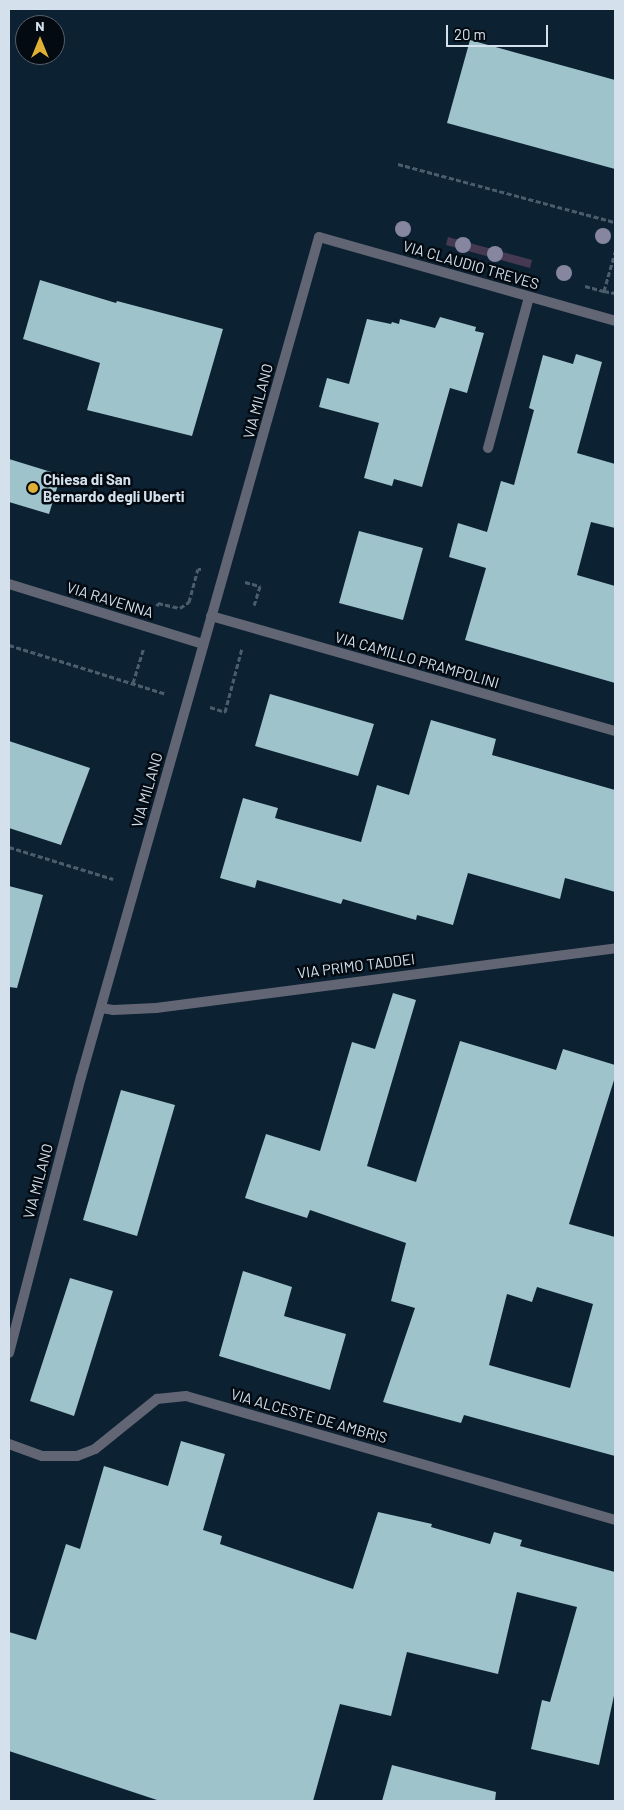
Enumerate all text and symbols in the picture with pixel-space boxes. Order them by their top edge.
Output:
north arrow [15,15,65,65]
scale bar [449,15,552,47]
text: N [35,17,45,34]
text: 20 m [454,25,486,43]
street label: VIA CLAUDIO TREVES [401,237,541,293]
street label: VIA MILANO [239,361,277,441]
place label: Chiesa di San Bernardo degli Uberti [43,470,185,505]
marker: Chiesa di San Bernardo degli Uberti [27,482,39,494]
street label: VIA RAVENNA [64,578,156,622]
street label: VIA CAMILLO PRAMPOLINI [333,628,501,692]
street label: VIA MILANO [128,750,166,830]
street label: VIA PRIMO TADDEI [296,950,416,982]
street label: VIA MILANO [19,1141,57,1221]
street label: VIA ALCESTE DE AMBRIS [229,1385,389,1447]

